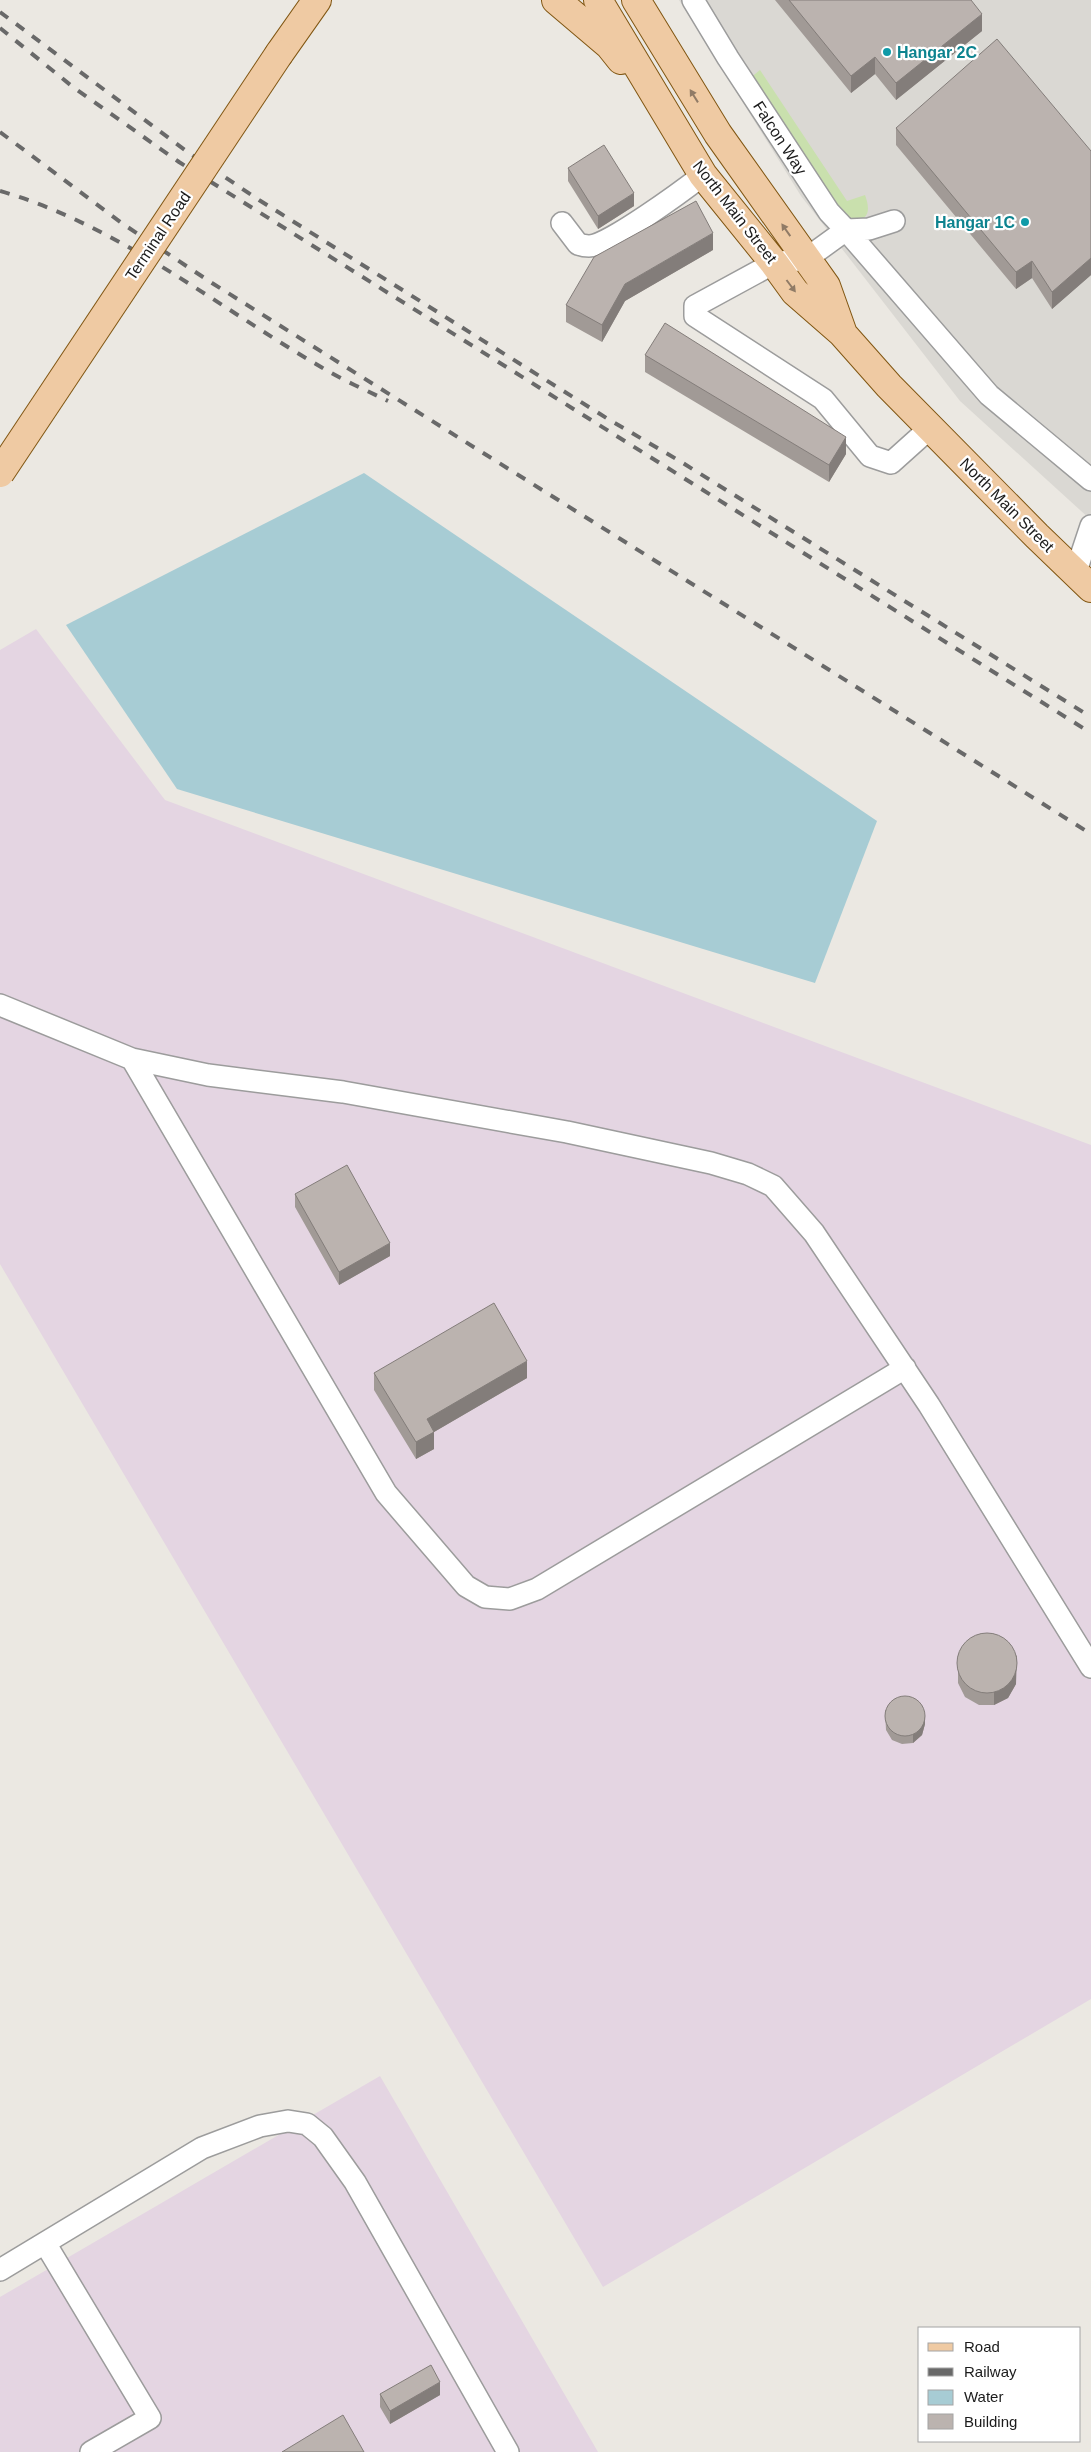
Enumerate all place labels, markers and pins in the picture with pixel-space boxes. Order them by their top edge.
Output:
place label: Hangar 2C [897,44,977,61]
marker: Hangar 2C [881,46,893,58]
place label: Hangar 1C [935,214,1015,231]
marker: Hangar 1C [1019,216,1031,228]

